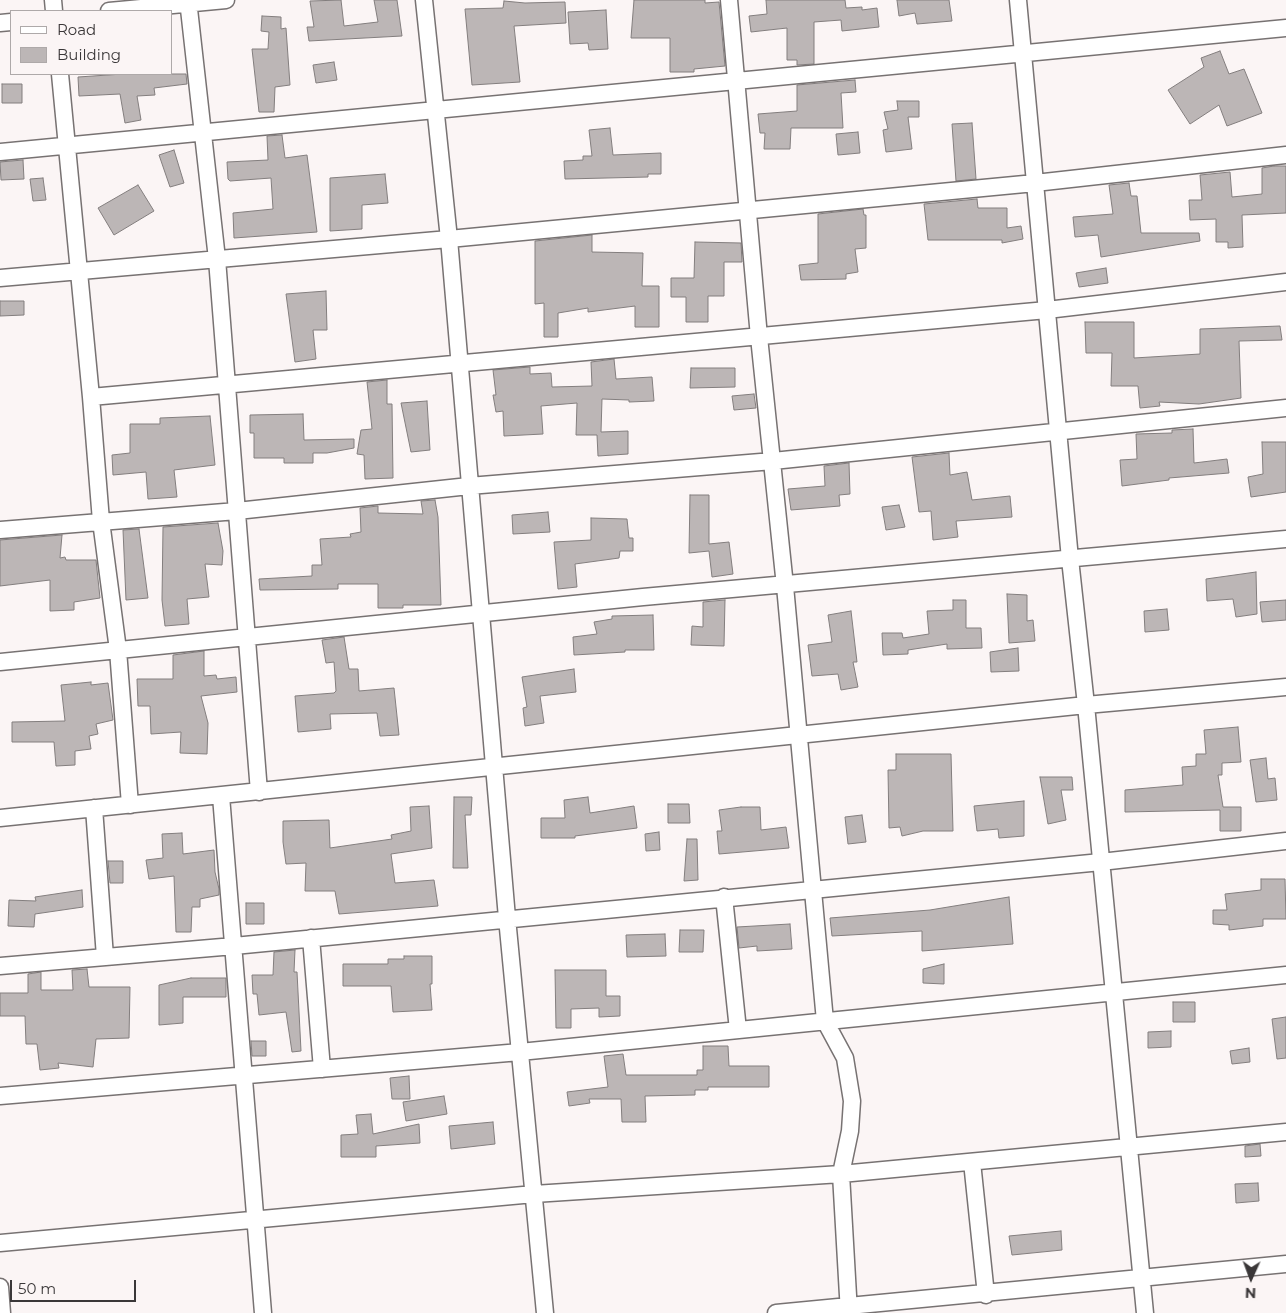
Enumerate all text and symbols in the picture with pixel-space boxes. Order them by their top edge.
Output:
legend [10,10,172,75]
text: Road [57,20,96,39]
text: Building [57,45,121,64]
north arrow [1226,1253,1276,1303]
scale bar [12,1270,139,1302]
text: 50 m [18,1279,56,1298]
text: N [1245,1284,1256,1302]

